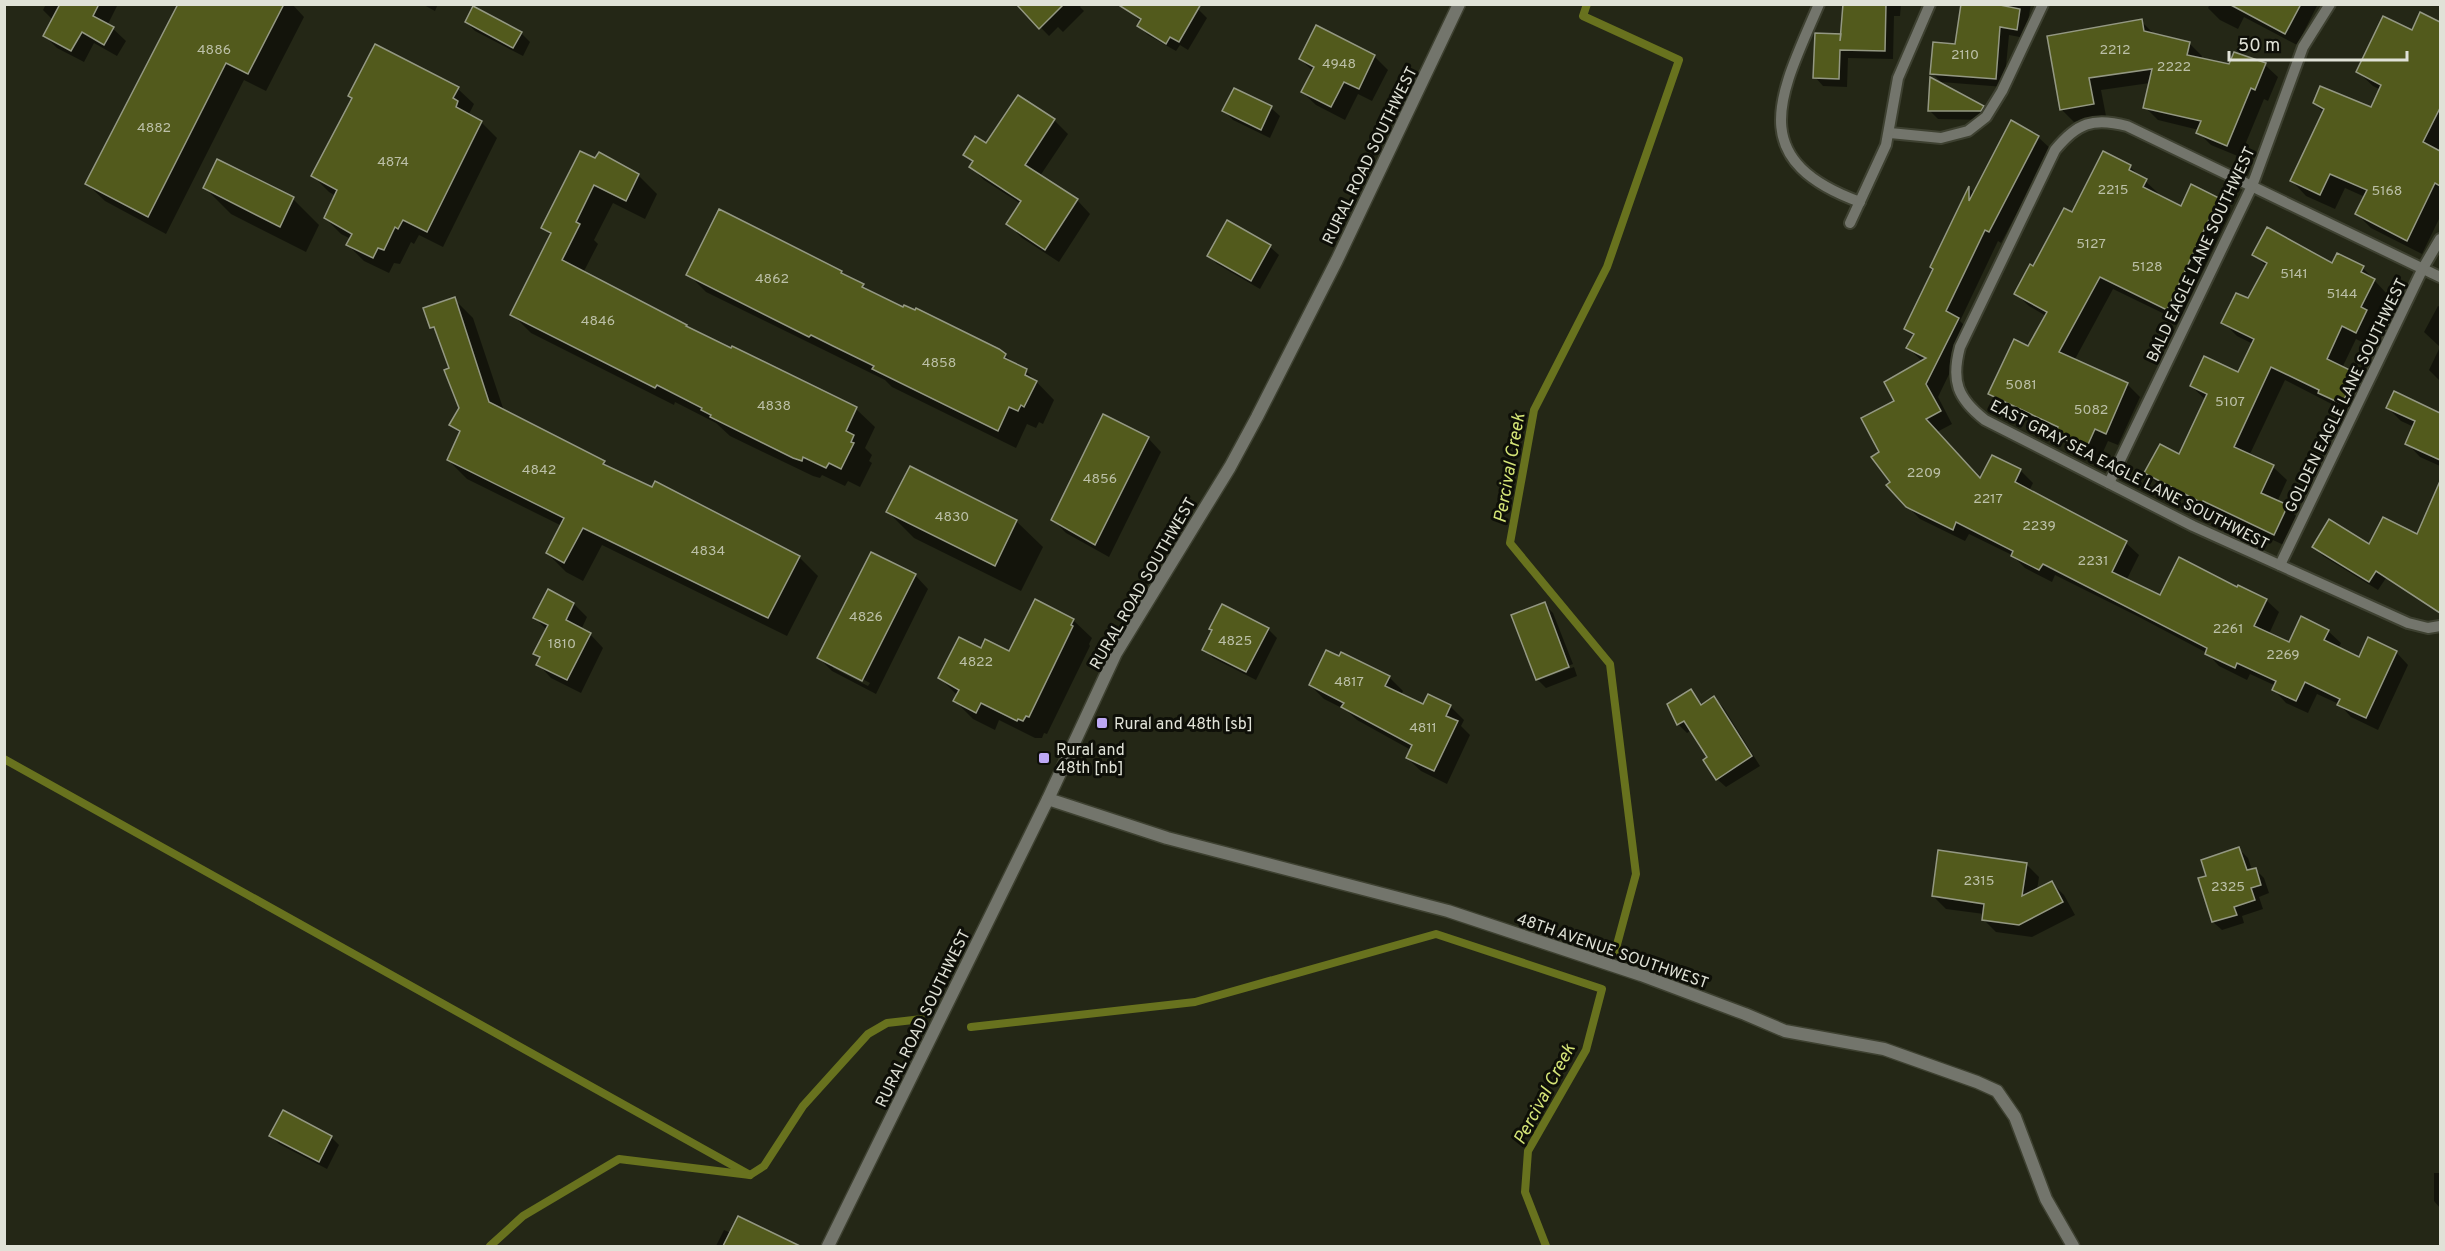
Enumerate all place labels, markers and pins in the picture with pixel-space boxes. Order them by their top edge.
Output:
place label: Rural and 48th [sb] [1114,715,1253,735]
marker: Rural and 48th [sb] [1095,716,1109,730]
place label: Rural and 48th [nb] [1056,741,1125,779]
marker: Rural and 48th [nb] [1037,751,1051,765]

